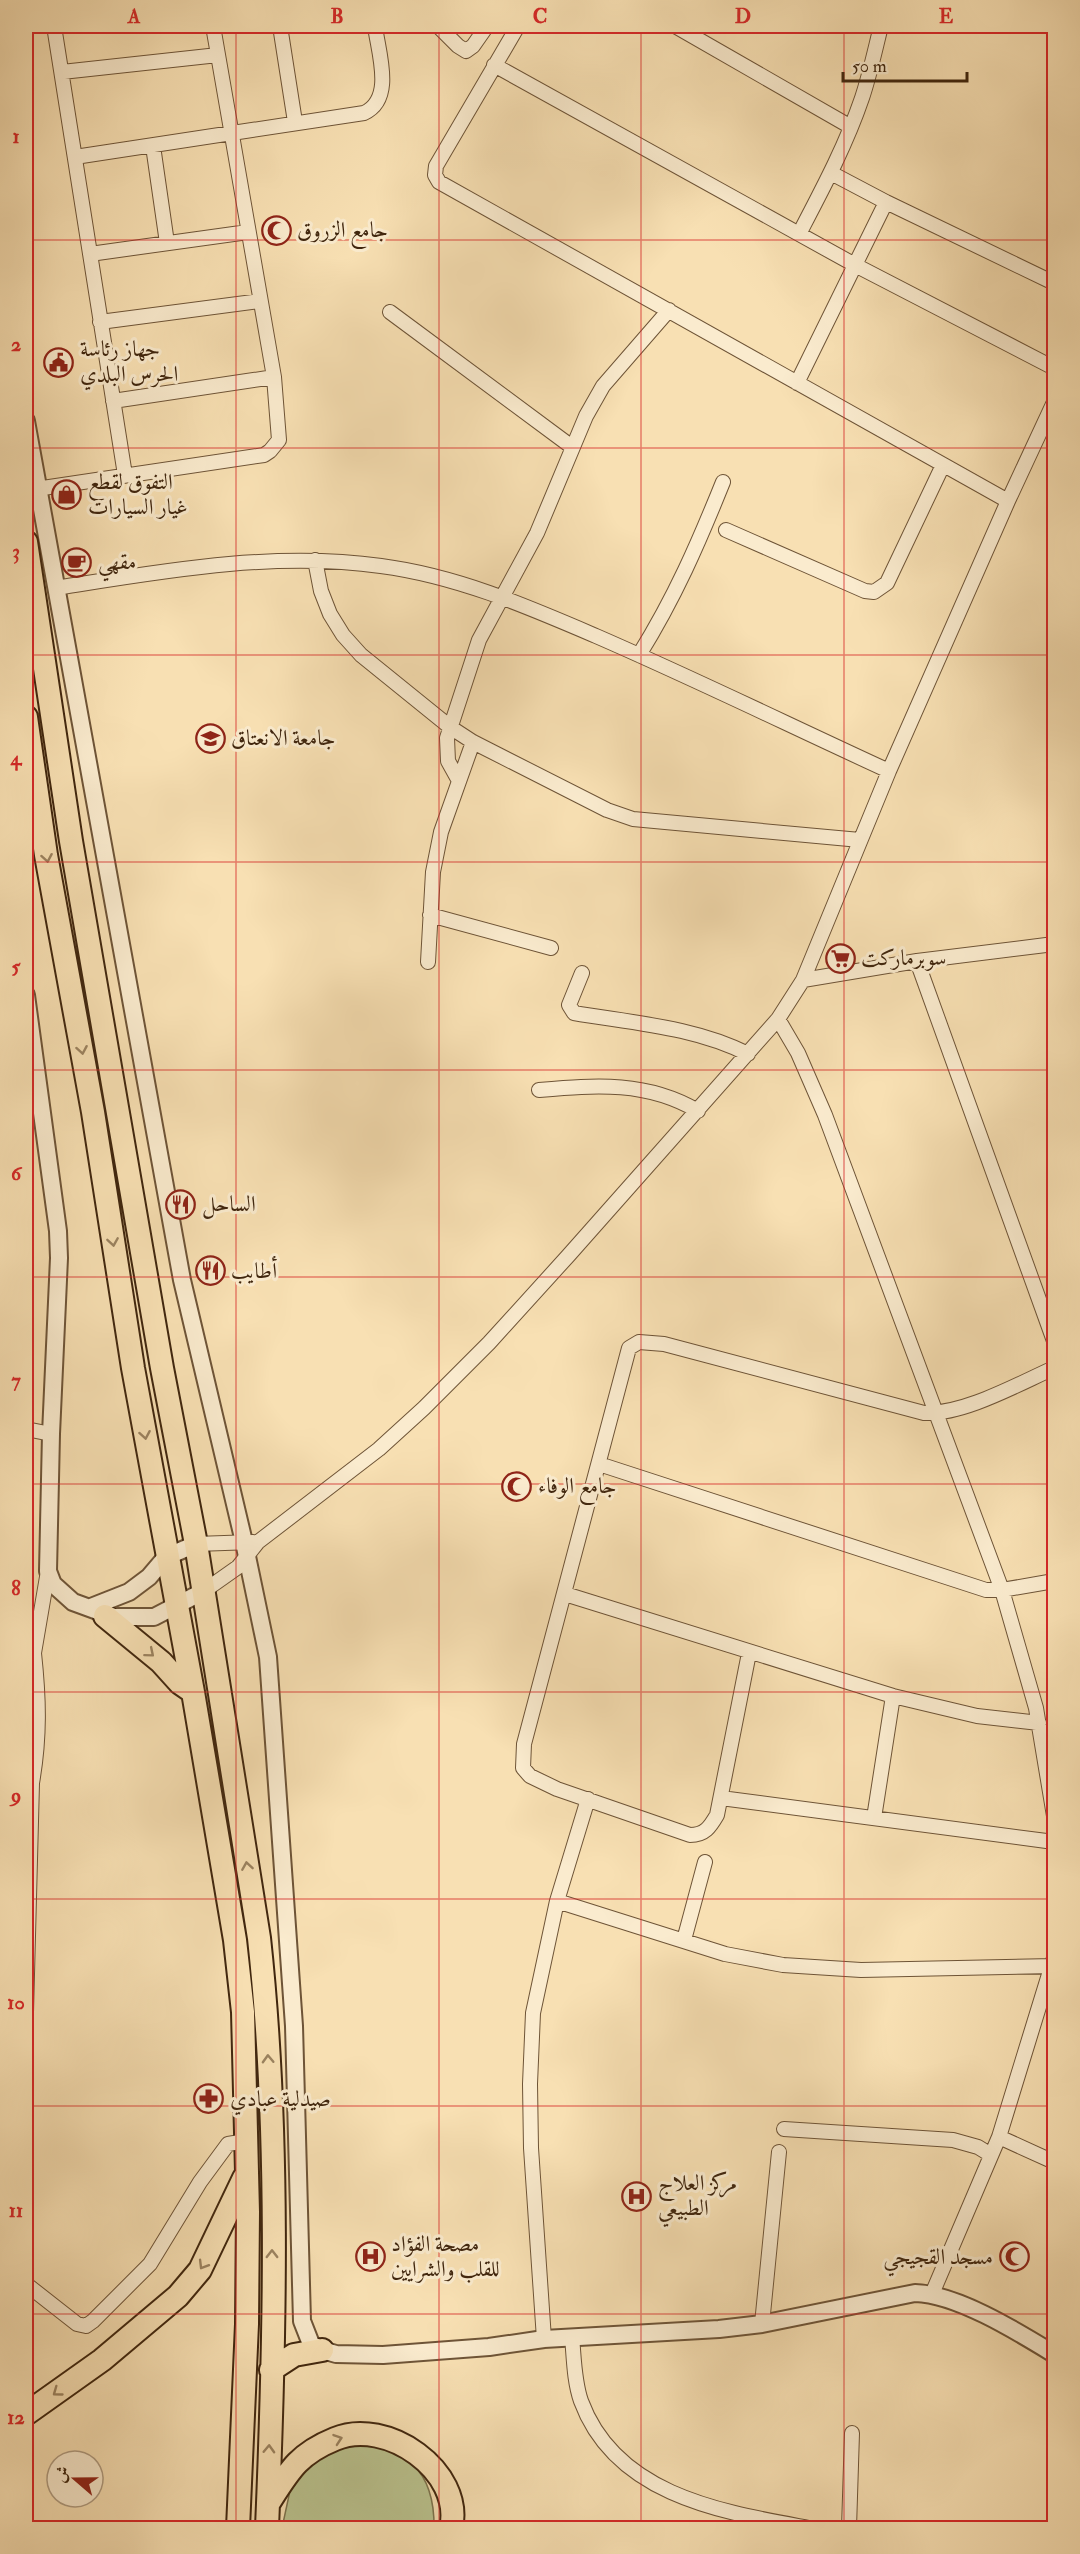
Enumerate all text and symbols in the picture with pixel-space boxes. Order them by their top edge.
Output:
text: A [127,4,141,29]
text: B [330,4,344,29]
text: C [533,4,547,29]
text: D [735,4,751,29]
text: E [939,4,954,29]
scale bar [843,45,968,83]
text: 50 m [852,55,887,78]
text: 1 [12,124,20,149]
mosque icon: جامع الزروق [260,214,292,246]
place label: جامع الزروق [297,216,388,249]
text: 2 [11,332,21,357]
place label: جهاز رئاسة الحرس البلدي [80,335,178,391]
public building icon: جهاز رئاسة الحرس البلدي [43,346,75,378]
place label: التفوق لقطع غيار السيارات [88,468,188,521]
shop icon: التفوق لقطع غيار السيارات [51,479,83,511]
text: 3 [12,539,20,564]
cafe icon: مقهي [61,546,93,578]
place label: مقهي [98,548,136,582]
school or university icon: جامعة الانعتاق [194,722,226,754]
place label: جامعة الانعتاق [231,724,336,752]
text: 4 [10,746,23,771]
one-way arrow [40,853,53,863]
supermarket icon: سوبرماركت [824,942,856,974]
place label: سوبرماركت [861,944,946,972]
text: 5 [12,954,22,979]
one-way arrow [75,1045,87,1055]
text: 6 [11,1161,23,1186]
restaurant icon: الساحل [165,1188,197,1220]
place label: الساحل [202,1190,256,1219]
one-way arrow [107,1238,119,1247]
restaurant icon: أطايب [194,1255,226,1287]
place label: أطايب [231,1255,278,1285]
text: 7 [11,1368,21,1393]
one-way arrow [138,1429,151,1439]
mosque icon: جامع الوفاء [501,1470,533,1502]
place label: جامع الوفاء [538,1472,617,1505]
text: 8 [11,1576,21,1601]
one-way arrow [143,1646,154,1657]
text: 9 [9,1783,21,1808]
one-way arrow [241,1861,254,1871]
text: 10 [7,1990,25,2015]
one-way arrow [262,2055,275,2064]
pharmacy icon: صيدلية عبادي [193,2083,225,2115]
place label: صيدلية عبادي [230,2085,331,2116]
place label: مركز العلاج الطبيعي [658,2169,737,2228]
hospital icon: مركز العلاج الطبيعي [621,2180,653,2212]
text: 11 [9,2198,23,2223]
place label: مصحة الفؤاد للقلب والشرايين [391,2230,500,2283]
hospital icon: مصحة الفؤاد للقلب والشرايين [354,2241,386,2273]
mosque icon: مسجد القجيجي [998,2241,1030,2273]
place label: مسجد القجيجي [883,2243,993,2277]
one-way arrow [266,2250,278,2259]
one-way arrow [198,2259,210,2269]
one-way arrow [52,2385,63,2396]
text: 12 [7,2405,25,2430]
one-way arrow [332,2433,343,2446]
one-way arrow [263,2445,275,2454]
north arrow [45,2449,105,2509]
text: ش [50,2463,74,2485]

